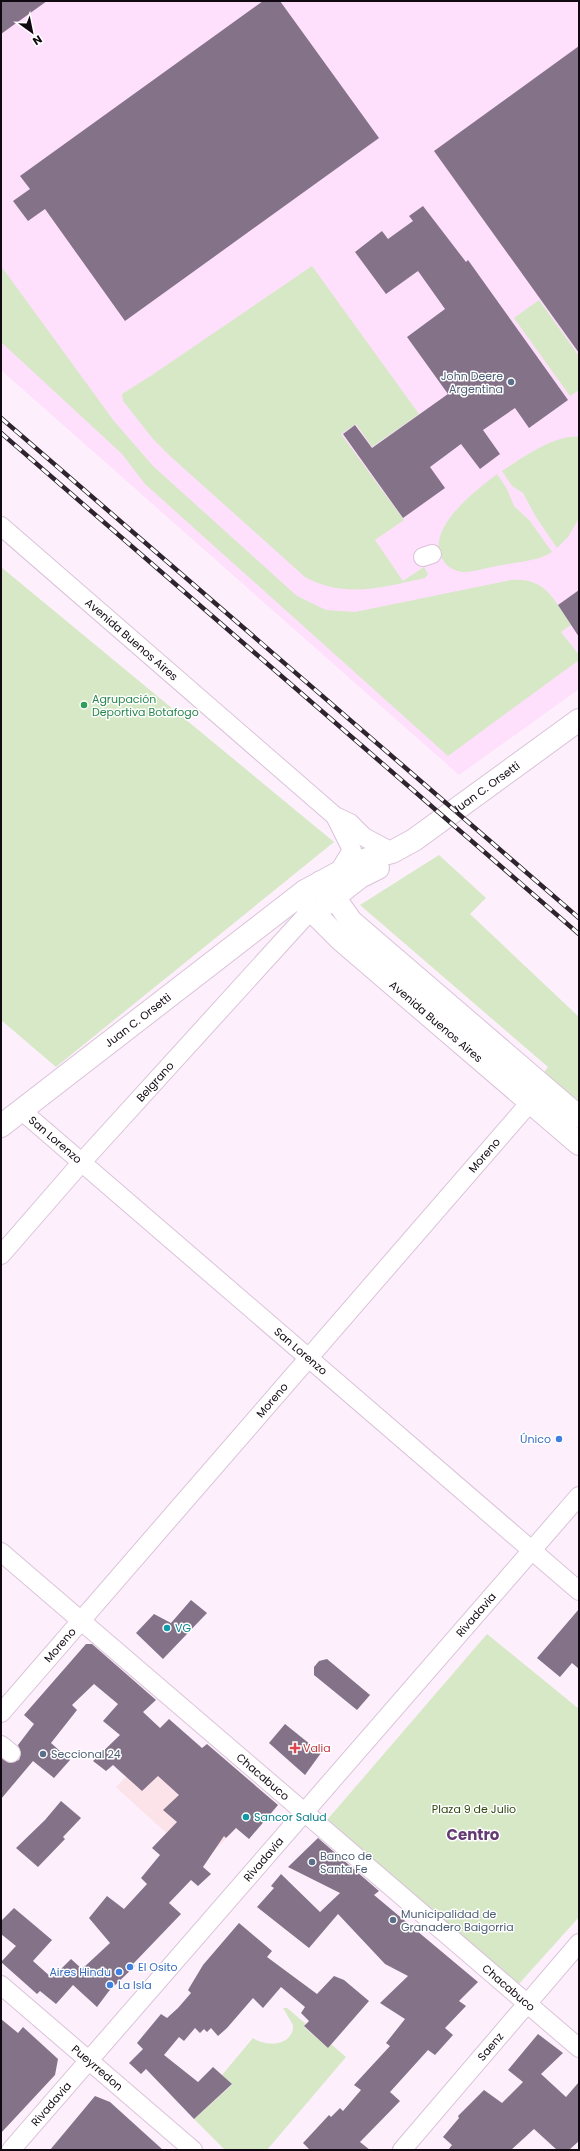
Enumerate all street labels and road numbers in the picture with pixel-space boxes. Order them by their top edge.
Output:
street label: Avenida Buenos Aires [82,595,182,684]
street label: Juan C. Orsetti [449,757,523,818]
street label: Avenida Buenos Aires [386,977,486,1066]
street label: Juan C. Orsetti [101,989,175,1051]
street label: Belgrano [133,1058,178,1105]
street label: San Lorenzo [25,1112,85,1167]
street label: Moreno [465,1134,504,1176]
street label: San Lorenzo [271,1324,331,1379]
street label: Moreno [252,1379,292,1421]
street label: Rivadavia [452,1589,500,1640]
street label: Moreno [40,1624,80,1666]
street label: Chacabuco [233,1749,293,1804]
street label: Rivadavia [240,1834,287,1885]
street label: Chacabuco [479,1960,539,2015]
street label: Saenz [474,2029,507,2064]
street label: Pueyrredon [68,2041,126,2094]
street label: Rivadavia [27,2078,75,2130]

